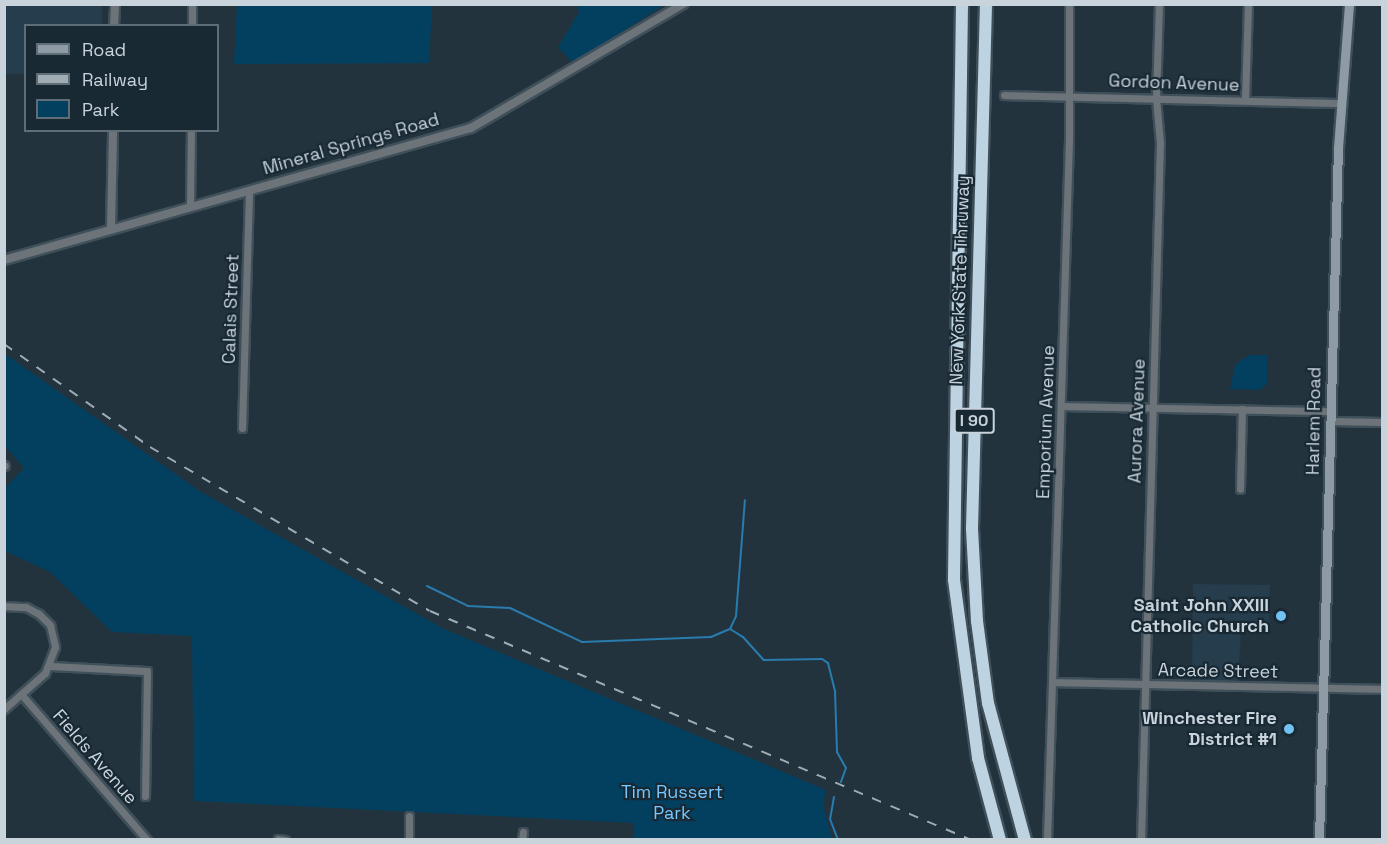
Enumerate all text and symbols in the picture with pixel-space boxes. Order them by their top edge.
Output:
legend [24,24,219,132]
text: Road [82,38,126,61]
text: Railway [82,68,148,91]
street label: Gordon Avenue [1108,70,1240,96]
text: Park [82,98,119,121]
street label: Mineral Springs Road [260,109,442,179]
street label: New York State Thruway [946,175,974,385]
street label: Calais Street [218,254,244,364]
street label: Emporium Avenue [1033,345,1059,499]
street label: Aurora Avenue [1124,358,1150,484]
street label: Harlem Road [1302,367,1326,475]
road number: I 90 [953,408,995,434]
place label: Saint John XXIII Catholic Church [1131,595,1269,638]
marker: Saint John XXIII Catholic Church [1274,609,1288,623]
street label: Arcade Street [1158,659,1278,683]
street label: Fields Avenue [48,705,142,809]
place label: Winchester Fire District #1 [1142,708,1277,750]
marker: Winchester Fire District #1 [1282,722,1296,736]
park label: Tim Russert Park [621,782,723,824]

